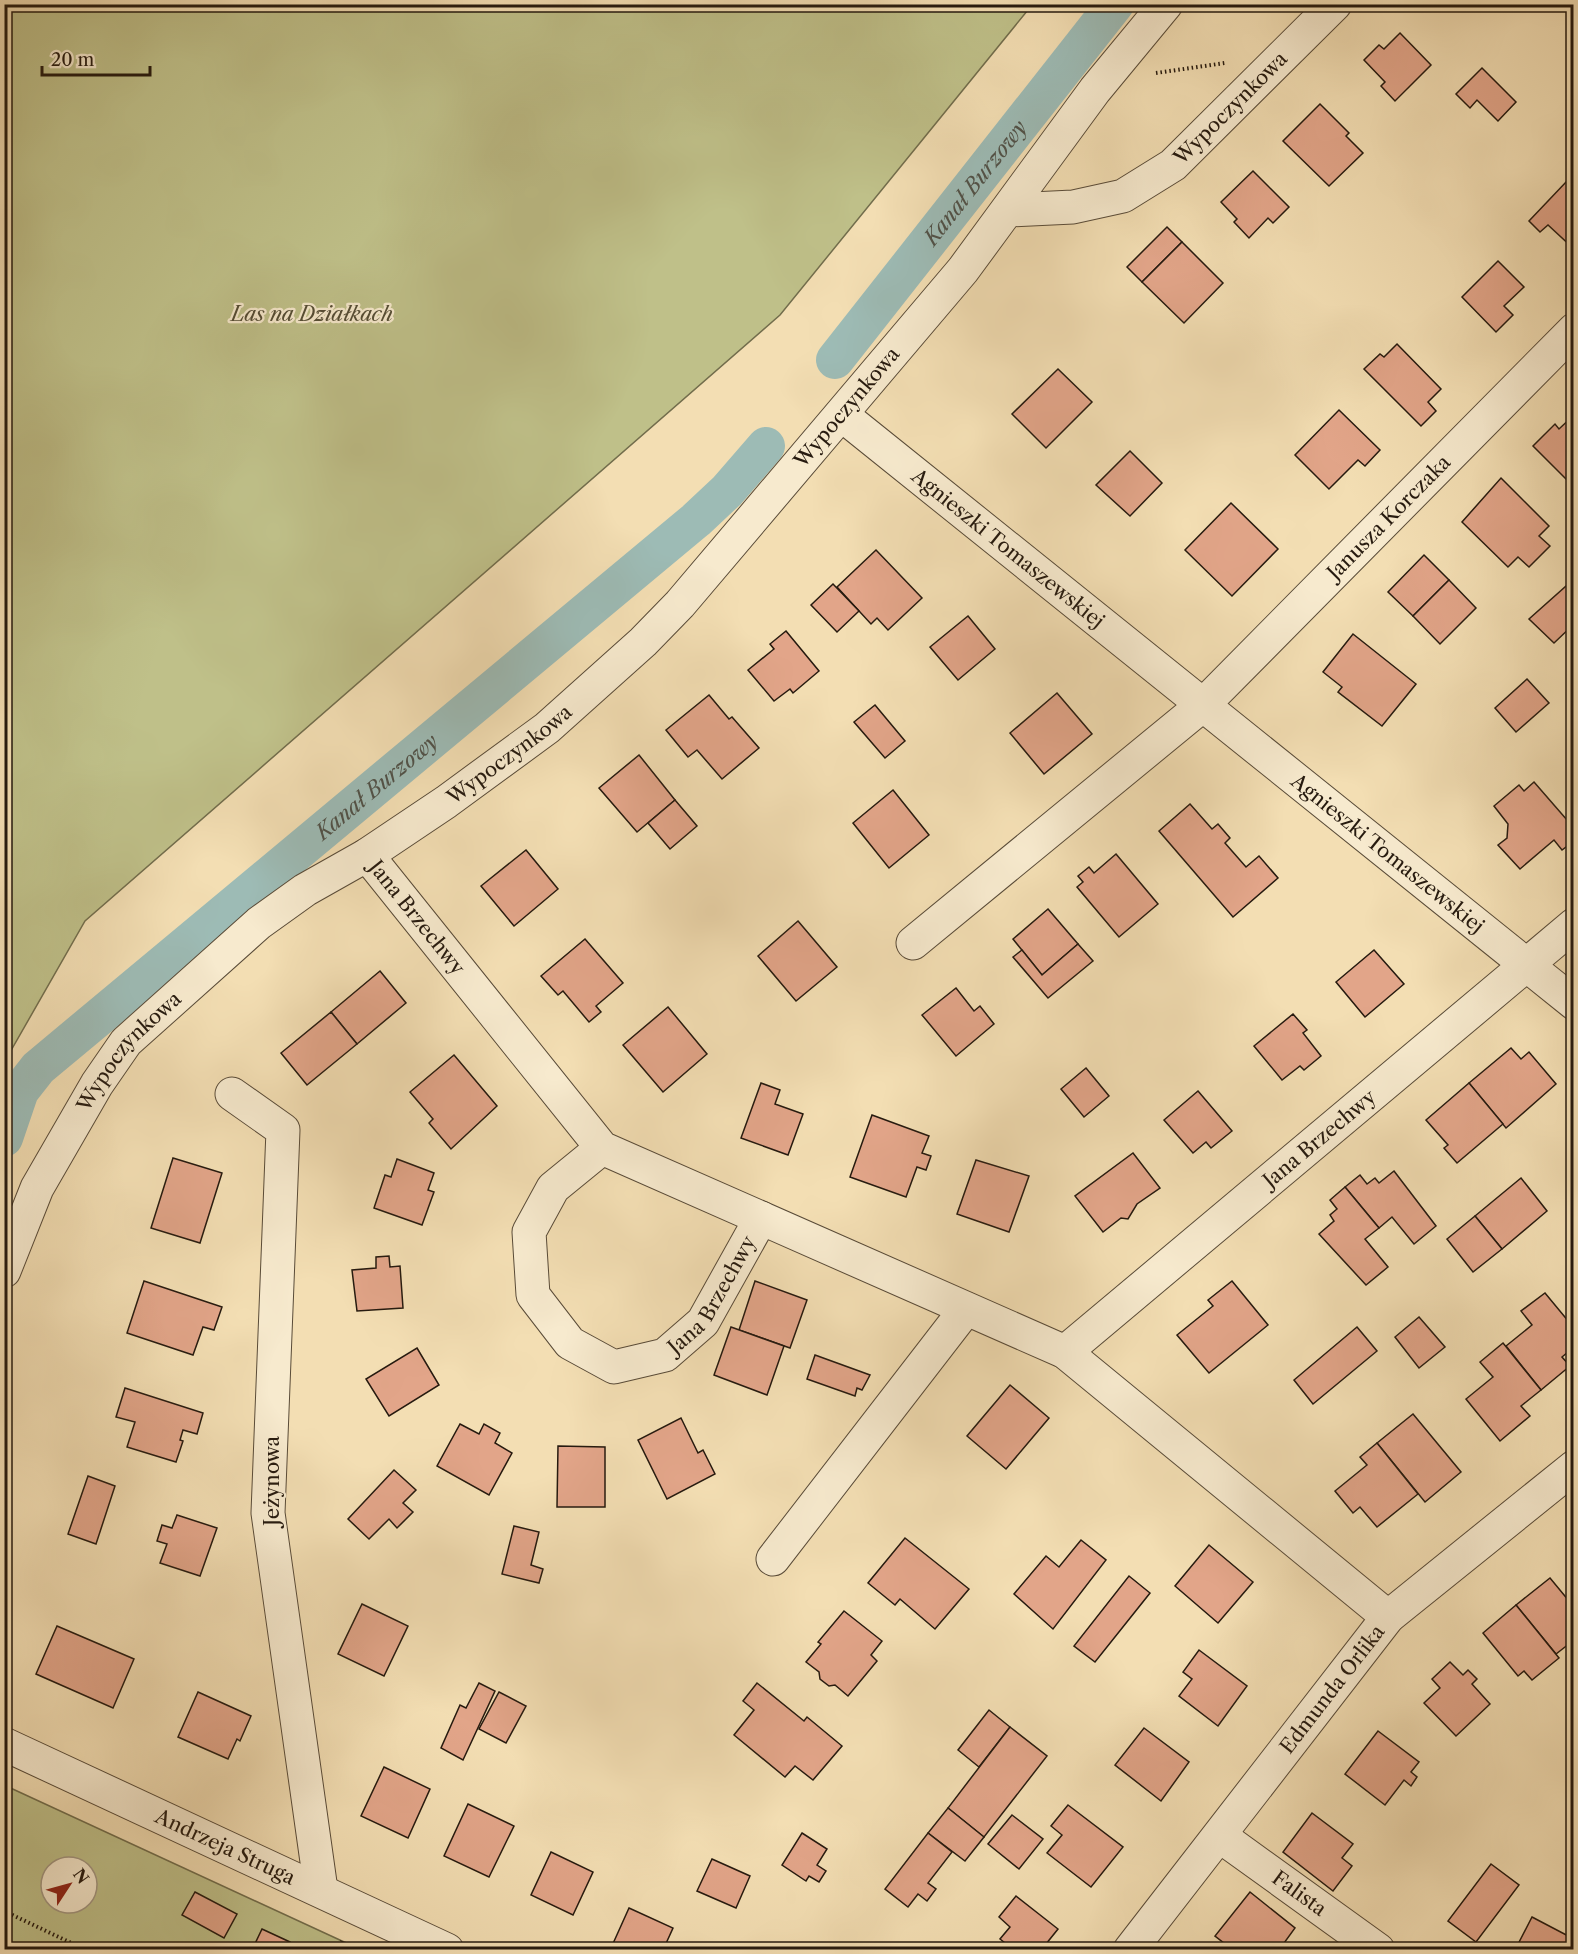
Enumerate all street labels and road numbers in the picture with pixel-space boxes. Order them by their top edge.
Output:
street label: Wypoczynkowa [1168,46,1292,170]
street label: Wypoczynkowa [788,342,905,473]
street label: Janusza Korczaka [1320,450,1456,587]
street label: Agnieszki Tomaszewskiej [906,463,1109,633]
street label: Wypoczynkowa [441,699,577,810]
street label: Agnieszki Tomaszewskiej [1286,768,1489,938]
street label: Jana Brzechwy [362,853,471,980]
street label: Wypoczynkowa [71,986,186,1116]
street label: Jana Brzechwy [1256,1084,1381,1195]
street label: Jana Brzechwy [661,1231,761,1361]
street label: Jeżynowa [260,1435,284,1529]
street label: Edmunda Orlika [1275,1620,1390,1758]
street label: Andrzeja Struga [151,1804,299,1890]
street label: Falista [1268,1866,1332,1921]

